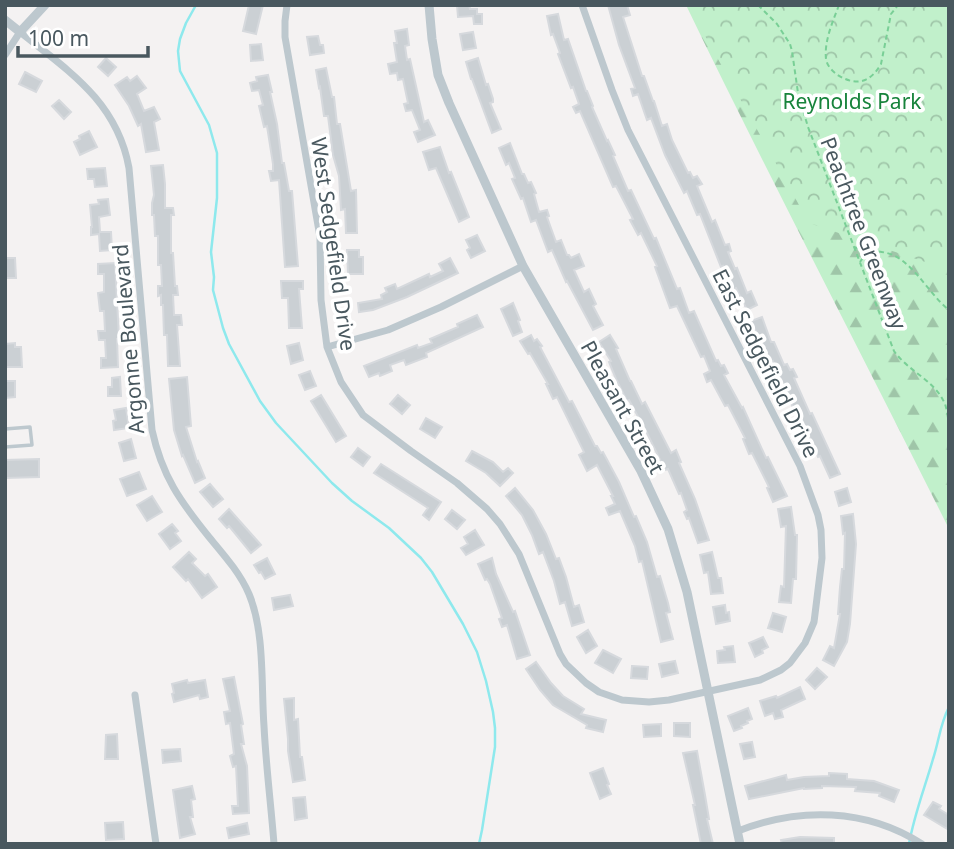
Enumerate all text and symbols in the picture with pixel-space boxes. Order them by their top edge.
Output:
scale bar [18,14,147,58]
text: 100 m [28,24,89,52]
park label: Reynolds Park [782,87,922,115]
street label: Peachtree Greenway [814,133,914,333]
street label: West Sedgefield Drive [305,135,363,353]
street label: Argonne Boulevard [106,243,150,435]
street label: East Sedgefield Drive [706,264,826,462]
street label: Pleasant Street [575,335,671,479]

